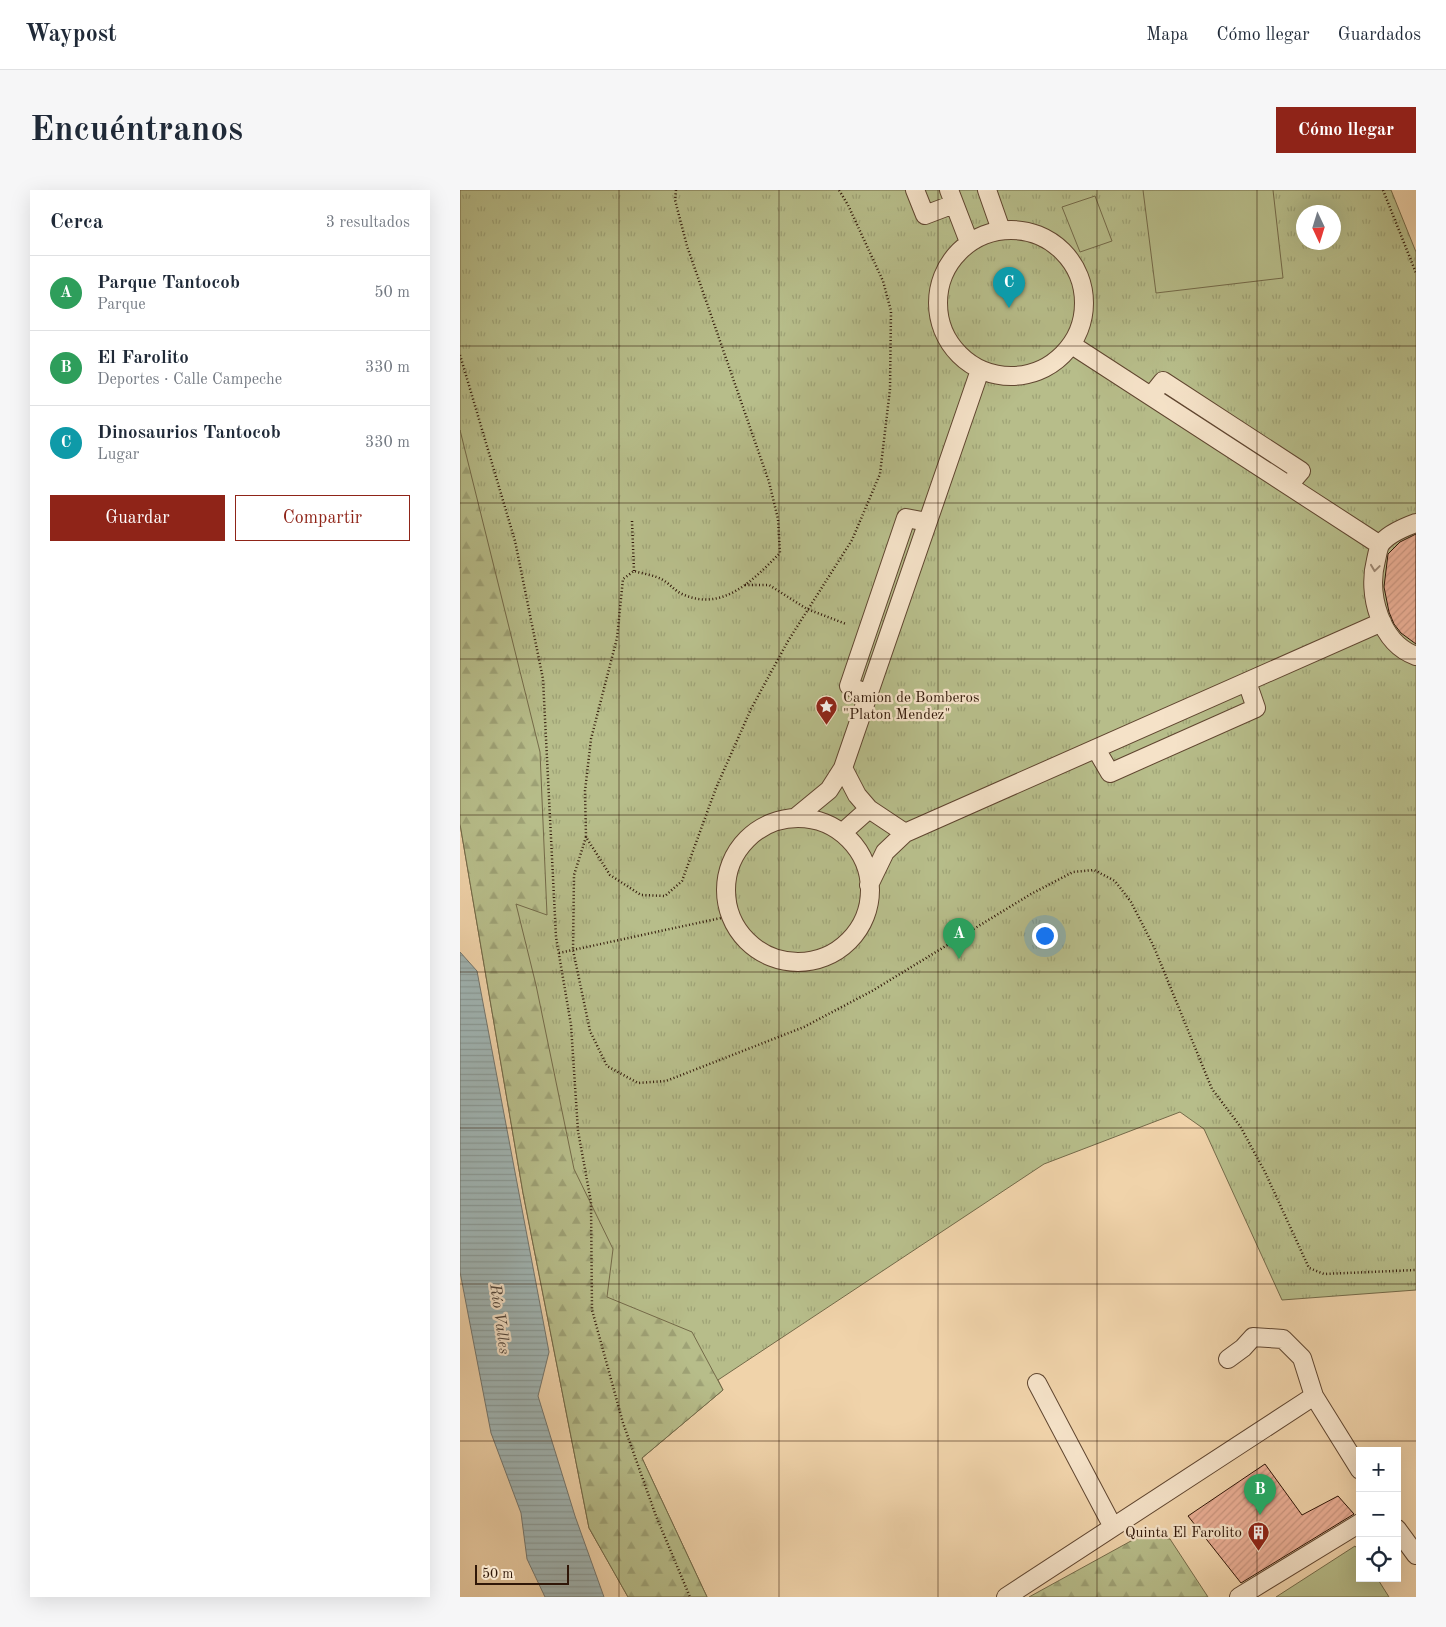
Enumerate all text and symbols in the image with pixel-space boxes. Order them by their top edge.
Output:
text: Waypost [25,23,117,47]
text: Mapa [1146,26,1188,44]
text: Cómo llegar [1216,26,1310,44]
text: Guardados [1338,26,1421,44]
button: Cómo llegar [1276,107,1416,153]
text: Encuéntranos [30,113,243,148]
north arrow [1296,205,1341,250]
text: Cerca [50,212,103,233]
text: 3 resultados [326,215,410,231]
pin: C [993,267,1025,308]
text: Parque Tantocob [97,274,240,293]
text: A [60,285,72,301]
text: 50 m [374,285,410,301]
text: Parque [97,297,146,313]
text: El Farolito [97,349,189,368]
text: B [60,360,72,376]
text: 330 m [365,360,410,376]
text: Deportes · Calle Campeche [97,372,282,388]
text: Dinosaurios Tantocob [97,424,281,443]
text: C [61,435,71,451]
text: 330 m [365,435,410,451]
text: Lugar [97,447,139,463]
button: Guardar [50,495,225,541]
button: Compartir [235,495,410,541]
one-way arrow [1370,564,1381,572]
place label: Camion de Bomberos "Platon Mendez" [843,691,979,723]
place icon: Camion de Bomberos "Platon Mendez" [815,694,839,725]
pin: A [943,918,975,959]
your location [1032,923,1058,949]
water label: Río Valles [486,1282,512,1356]
map controls [1356,1447,1401,1582]
button: + [1356,1447,1401,1492]
pin: B [1244,1474,1276,1515]
button: − [1356,1492,1401,1537]
building icon: Quinta El Farolito [1246,1520,1270,1551]
place label: Quinta El Farolito [1125,1526,1242,1541]
button: locate [1356,1537,1401,1582]
scale bar [475,1562,569,1585]
text: 50 m [482,1567,513,1581]

